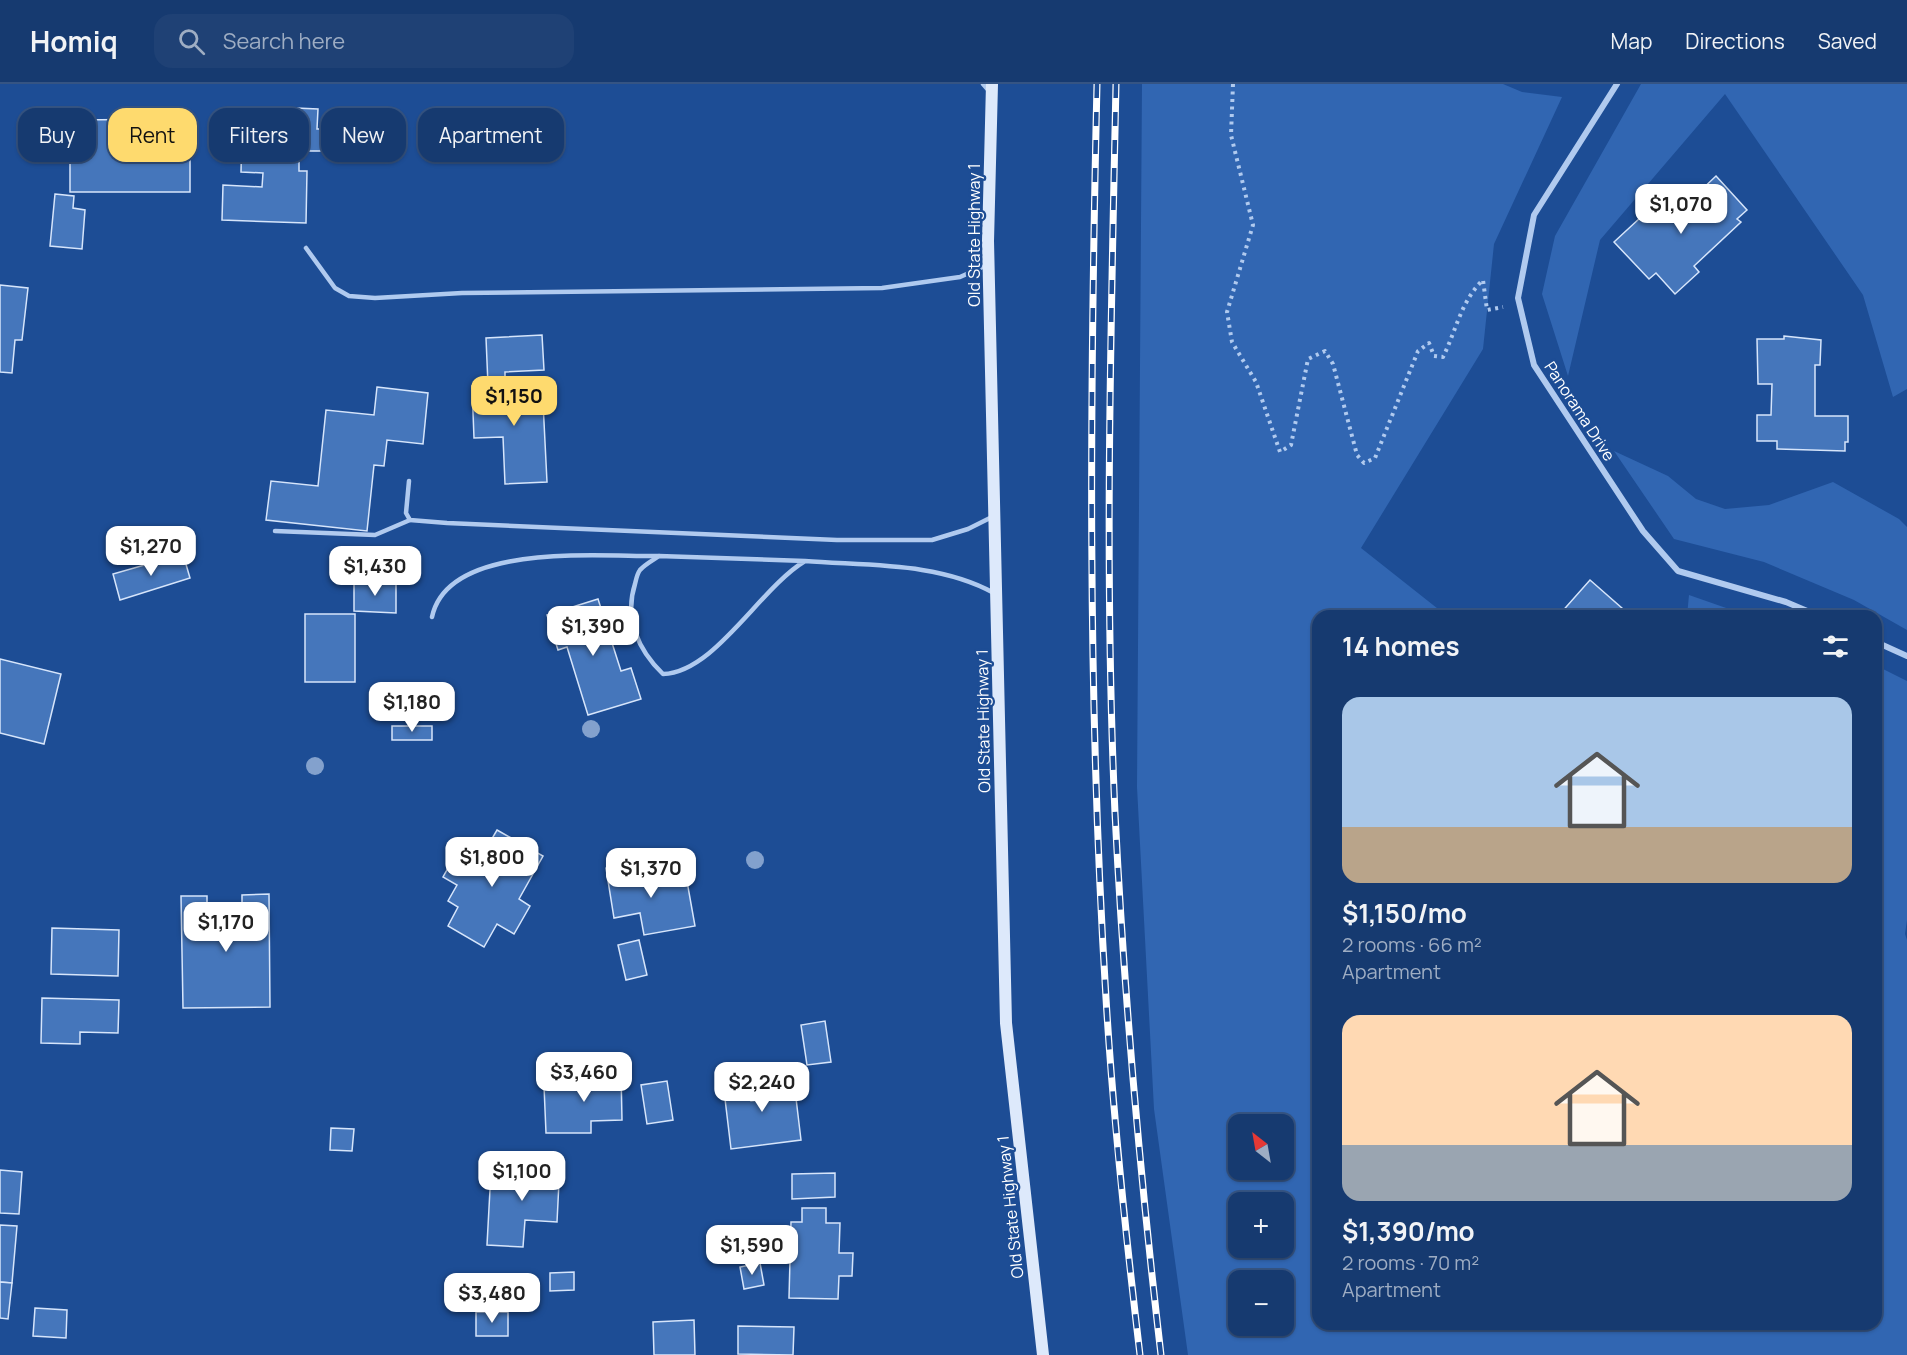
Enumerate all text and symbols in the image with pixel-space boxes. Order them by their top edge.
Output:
search box [154,14,574,68]
text: Homiq [30,22,118,60]
icon: search [175,25,208,58]
text: Search here [223,26,345,56]
text: Map [1611,27,1652,55]
text: Directions [1685,27,1785,55]
text: Saved [1818,27,1877,55]
chip: Buy [18,108,96,162]
chip: Rent [108,108,197,162]
chip: Filters [209,108,309,162]
chip: New [321,108,406,162]
chip: Apartment [418,108,564,162]
street label: Old State Highway 1 [963,163,985,307]
pin: $1,070 [1632,184,1730,235]
text: $1,070 [1649,190,1713,217]
street label: Panorama Drive [1540,357,1620,465]
pin: $1,150 [465,376,563,427]
text: $1,150 [485,382,543,409]
pin: $1,270 [102,526,200,577]
text: $1,270 [120,532,182,559]
pin: $1,430 [326,546,424,597]
text: $1,430 [343,552,407,579]
pin: $1,390 [544,606,642,657]
text: $1,390 [561,612,625,639]
text: 14 homes [1342,628,1460,664]
icon: filters [1819,630,1852,663]
street label: Old State Highway 1 [971,649,995,793]
pin: $1,180 [363,682,461,733]
text: $1,180 [383,688,441,715]
icon: home [1543,736,1651,844]
pin: $1,800 [443,837,541,888]
text: $1,800 [459,843,525,870]
pin: $1,370 [602,848,700,899]
text: $1,370 [620,854,682,881]
text: $1,150/mo [1342,895,1467,931]
pin: $1,170 [177,902,275,953]
text: $1,170 [198,908,254,935]
text: 2 rooms · 66 m² [1342,931,1482,958]
text: Apartment [1342,958,1441,985]
pin: $3,460 [535,1052,633,1103]
icon: home [1543,1054,1651,1162]
text: $3,460 [550,1058,618,1085]
pin: $2,240 [713,1062,811,1113]
text: $2,240 [728,1068,796,1095]
north arrow [1228,1114,1294,1180]
map controls [1228,1114,1294,1336]
street label: Old State Highway 1 [992,1134,1028,1280]
pin: $1,100 [473,1151,571,1202]
text: $1,100 [492,1157,552,1184]
button: + [1228,1192,1294,1258]
text: $1,390/mo [1342,1213,1475,1249]
pin: $1,590 [703,1225,801,1276]
text: $1,590 [720,1231,784,1258]
text: 2 rooms · 70 m² [1342,1249,1479,1276]
button: − [1228,1270,1294,1336]
pin: $3,480 [443,1273,541,1324]
text: Apartment [1342,1276,1441,1303]
text: $3,480 [458,1279,526,1306]

